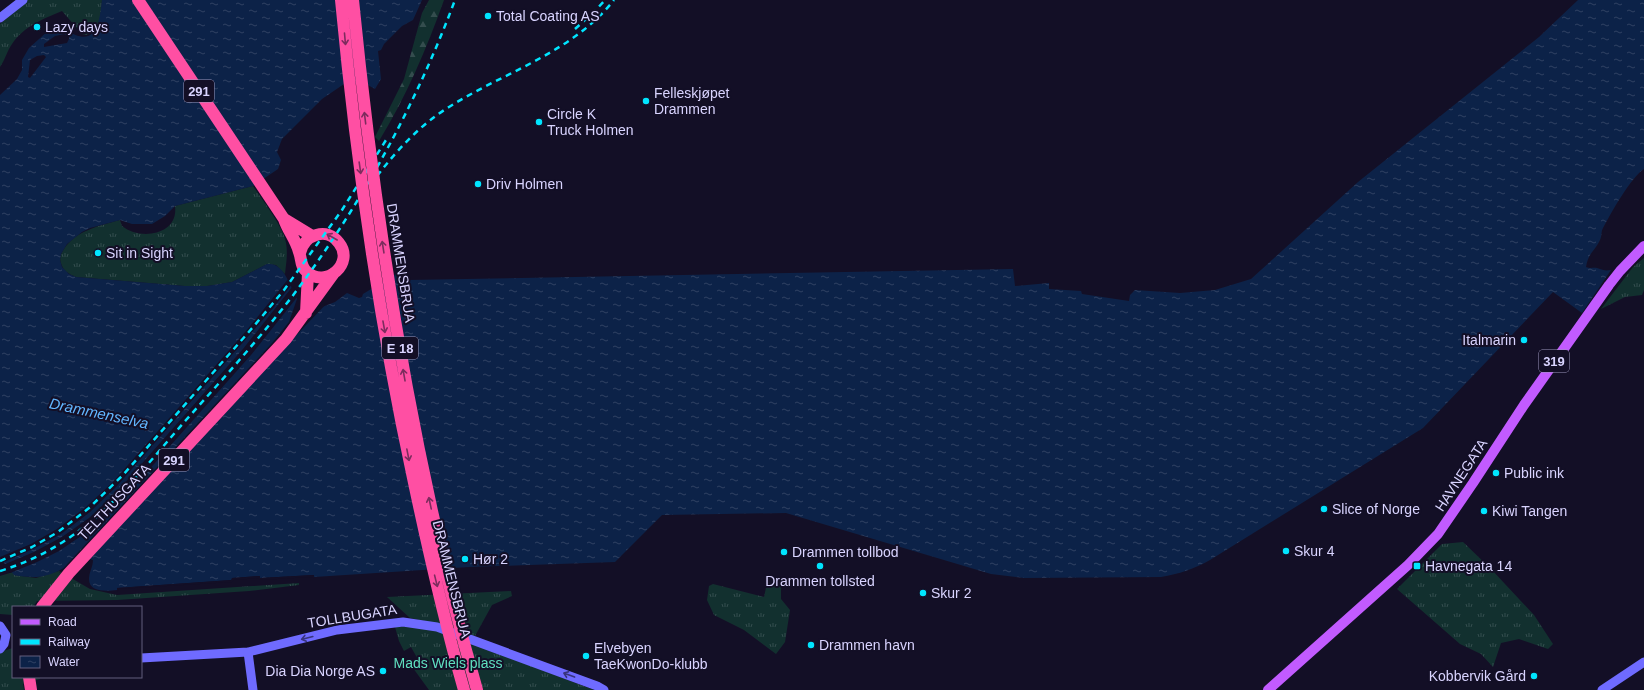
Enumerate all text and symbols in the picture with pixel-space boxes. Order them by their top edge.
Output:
place label: Total Coating AS [496,8,600,24]
marker: Total Coating AS [483,11,493,21]
place label: Lazy days [45,19,108,35]
marker: Lazy days [32,22,42,32]
one-way arrow [341,32,348,45]
road number: 291 [184,80,214,102]
place label: Felleskjøpet Drammen [654,85,730,117]
marker: Felleskjøpet Drammen [641,96,651,106]
place label: Circle K Truck Holmen [547,106,634,138]
one-way arrow [362,112,369,125]
marker: Circle K Truck Holmen [534,117,544,127]
one-way arrow [356,161,364,174]
place label: Driv Holmen [486,176,563,192]
marker: Driv Holmen [473,179,483,189]
street label: DRAMMENSBRUA [384,202,418,324]
one-way arrow [326,233,338,241]
one-way arrow [379,241,387,254]
place label: Sit in Sight [106,245,173,261]
marker: Sit in Sight [93,248,103,258]
one-way arrow [380,320,388,333]
place label: Italmarin [1462,332,1516,348]
marker: Italmarin [1519,335,1529,345]
road number: E 18 [382,337,418,359]
road number: 319 [1539,350,1569,372]
one-way arrow [400,369,408,382]
water label: Drammenselva [48,394,150,432]
street label: HAVNEGATA [1432,435,1491,514]
one-way arrow [404,448,412,461]
road number: 291 [159,449,189,471]
street label: TELTHUSGATA [74,460,154,544]
place label: Public ink [1504,465,1565,481]
marker: Public ink [1491,468,1501,478]
one-way arrow [426,497,434,510]
place label: Slice of Norge [1332,501,1420,517]
place label: Kiwi Tangen [1492,503,1567,519]
marker: Slice of Norge [1319,504,1329,514]
marker: Kiwi Tangen [1479,506,1489,516]
street label: DRAMMENSBRUA [430,519,475,640]
place label: Skur 4 [1294,543,1335,559]
place label: Drammen tollbod [792,544,899,560]
marker: Skur 4 [1281,546,1291,556]
marker: Drammen tollbod [779,547,789,557]
place label: Hør 2 [473,551,508,567]
marker: Hør 2 [460,554,470,564]
place label: Havnegata 14 [1425,558,1512,574]
marker: Drammen tollsted [815,561,825,571]
marker: Havnegata 14 [1412,561,1422,571]
place label: Drammen tollsted [765,573,875,589]
one-way arrow [433,575,441,588]
place label: Skur 2 [931,585,972,601]
marker: Skur 2 [918,588,928,598]
street label: TOLLBUGATA [306,601,398,631]
legend [12,606,142,678]
text: Road [48,615,77,629]
one-way arrow [301,634,314,642]
text: Railway [48,635,90,649]
place label: Drammen havn [819,637,915,653]
place label: Elvebyen TaeKwonDo-klubb [594,640,708,672]
marker: Drammen havn [806,640,816,650]
marker: Elvebyen TaeKwonDo-klubb [581,651,591,661]
text: Water [48,655,80,669]
park label: Mads Wiels plass [394,655,502,671]
place label: Dia Dia Norge AS [265,663,375,679]
marker: Dia Dia Norge AS [378,666,388,676]
place label: Kobbervik Gård [1429,668,1526,684]
one-way arrow [562,671,575,678]
marker: Kobbervik Gård [1529,671,1539,681]

